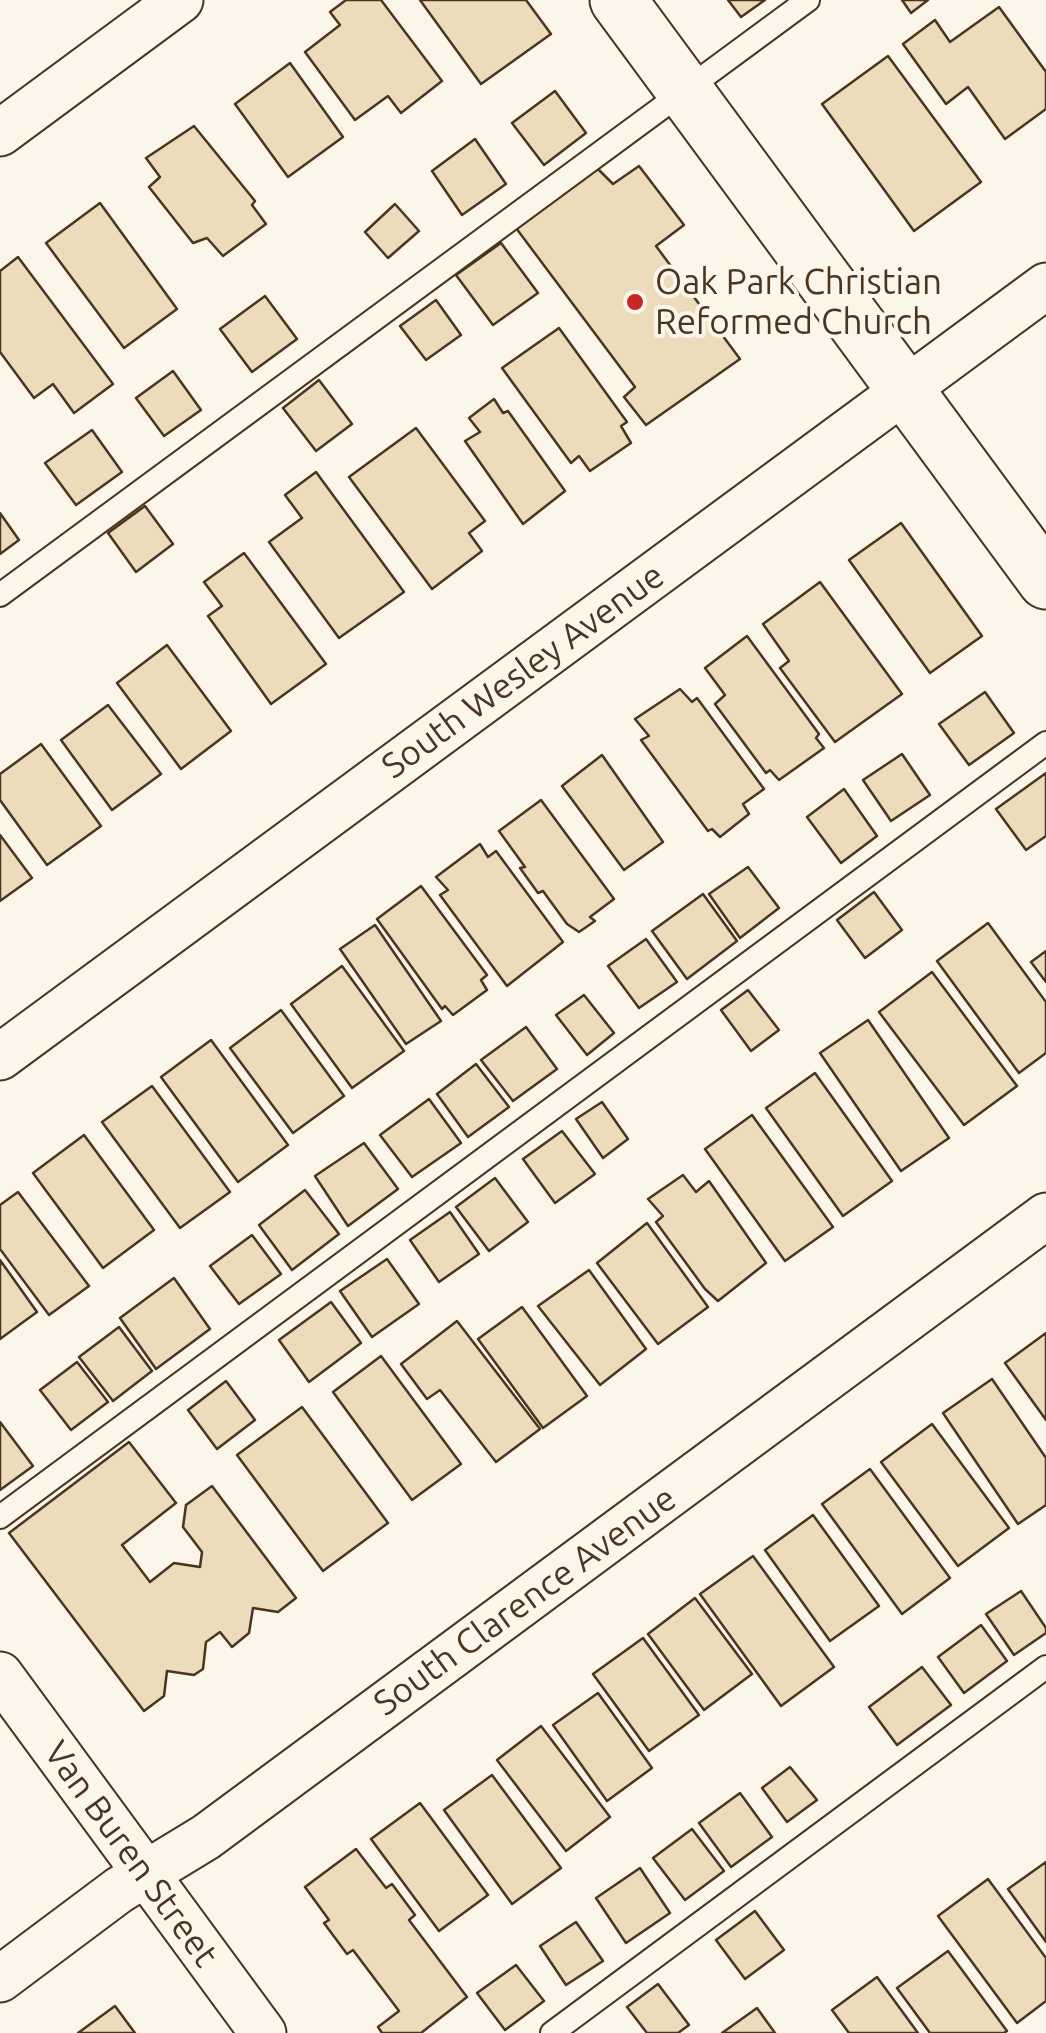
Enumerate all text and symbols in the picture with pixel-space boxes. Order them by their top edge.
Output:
place label: Oak Park Christian Reformed Church [655,261,942,343]
marker: Oak Park Christian Reformed Church [624,291,646,313]
street label: South Wesley Avenue [374,555,672,787]
street label: South Clarence Avenue [366,1477,684,1725]
street label: Van Buren Street [35,1733,227,1975]

